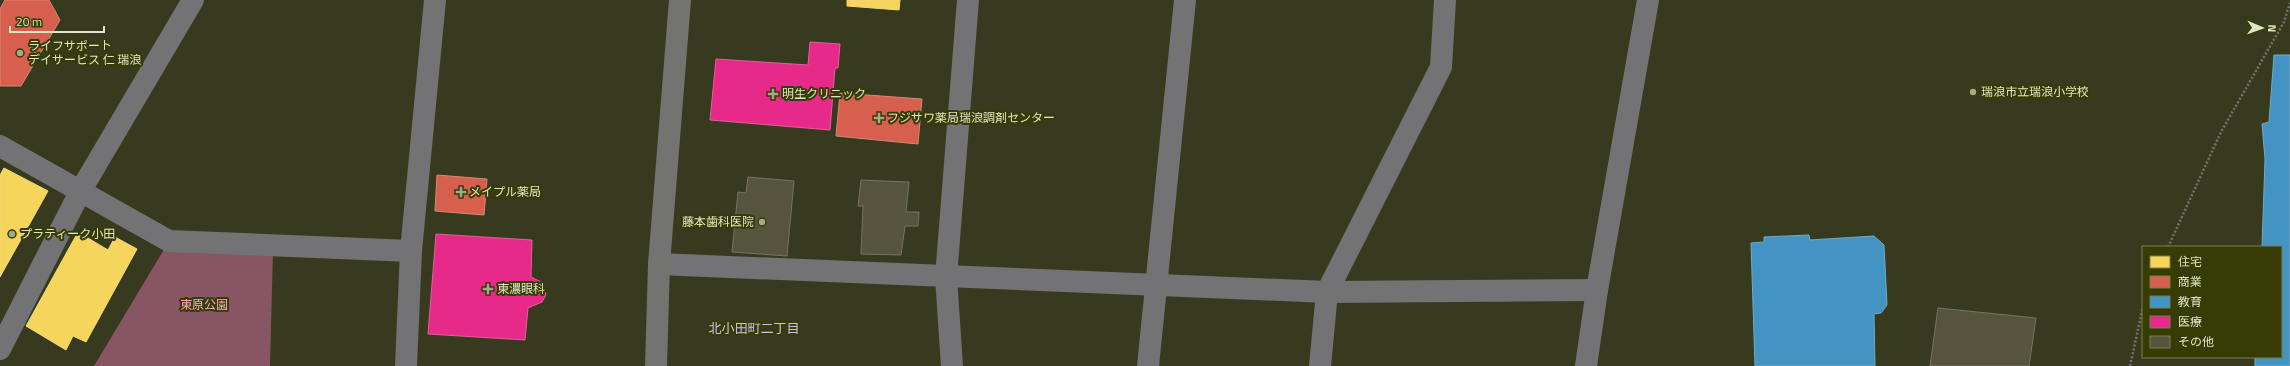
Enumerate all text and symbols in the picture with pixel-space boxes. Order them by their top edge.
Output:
scale bar [10,8,104,34]
north arrow [2242,8,2282,48]
text: 20 m [16,12,42,31]
text: N [2264,24,2280,32]
place label: ライフサポート デイサービス 仁 瑞浪 [28,36,141,69]
marker: ライフサポート デイサービス 仁 瑞浪 [15,48,25,58]
place label: 瑞浪市立瑞浪小学校 [1981,82,2089,101]
place label: 明生クリニック [782,84,866,103]
marker: 瑞浪市立瑞浪小学校 [1968,87,1978,97]
marker: 明生クリニック [767,88,779,100]
place label: フジサワ薬局瑞浪調剤センター [887,108,1055,127]
marker: フジサワ薬局瑞浪調剤センター [874,113,884,123]
place label: メイプル薬局 [469,182,541,201]
marker: メイプル薬局 [456,187,466,197]
place label: 藤本歯科医院 [682,212,754,231]
marker: 藤本歯科医院 [757,217,767,227]
place label: プラティーク小田 [20,224,115,243]
marker: プラティーク小田 [7,229,17,239]
legend [2142,246,2282,358]
text: 住宅 [2178,252,2202,271]
text: 商業 [2178,272,2202,291]
place label: 東濃眼科 [497,279,545,298]
marker: 東濃眼科 [482,283,494,295]
text: 教育 [2178,292,2202,311]
park label: 東原公園 [180,295,228,314]
text: 医療 [2178,312,2202,331]
district label: 北小田町二丁目 [708,318,800,338]
text: その他 [2178,332,2214,351]

